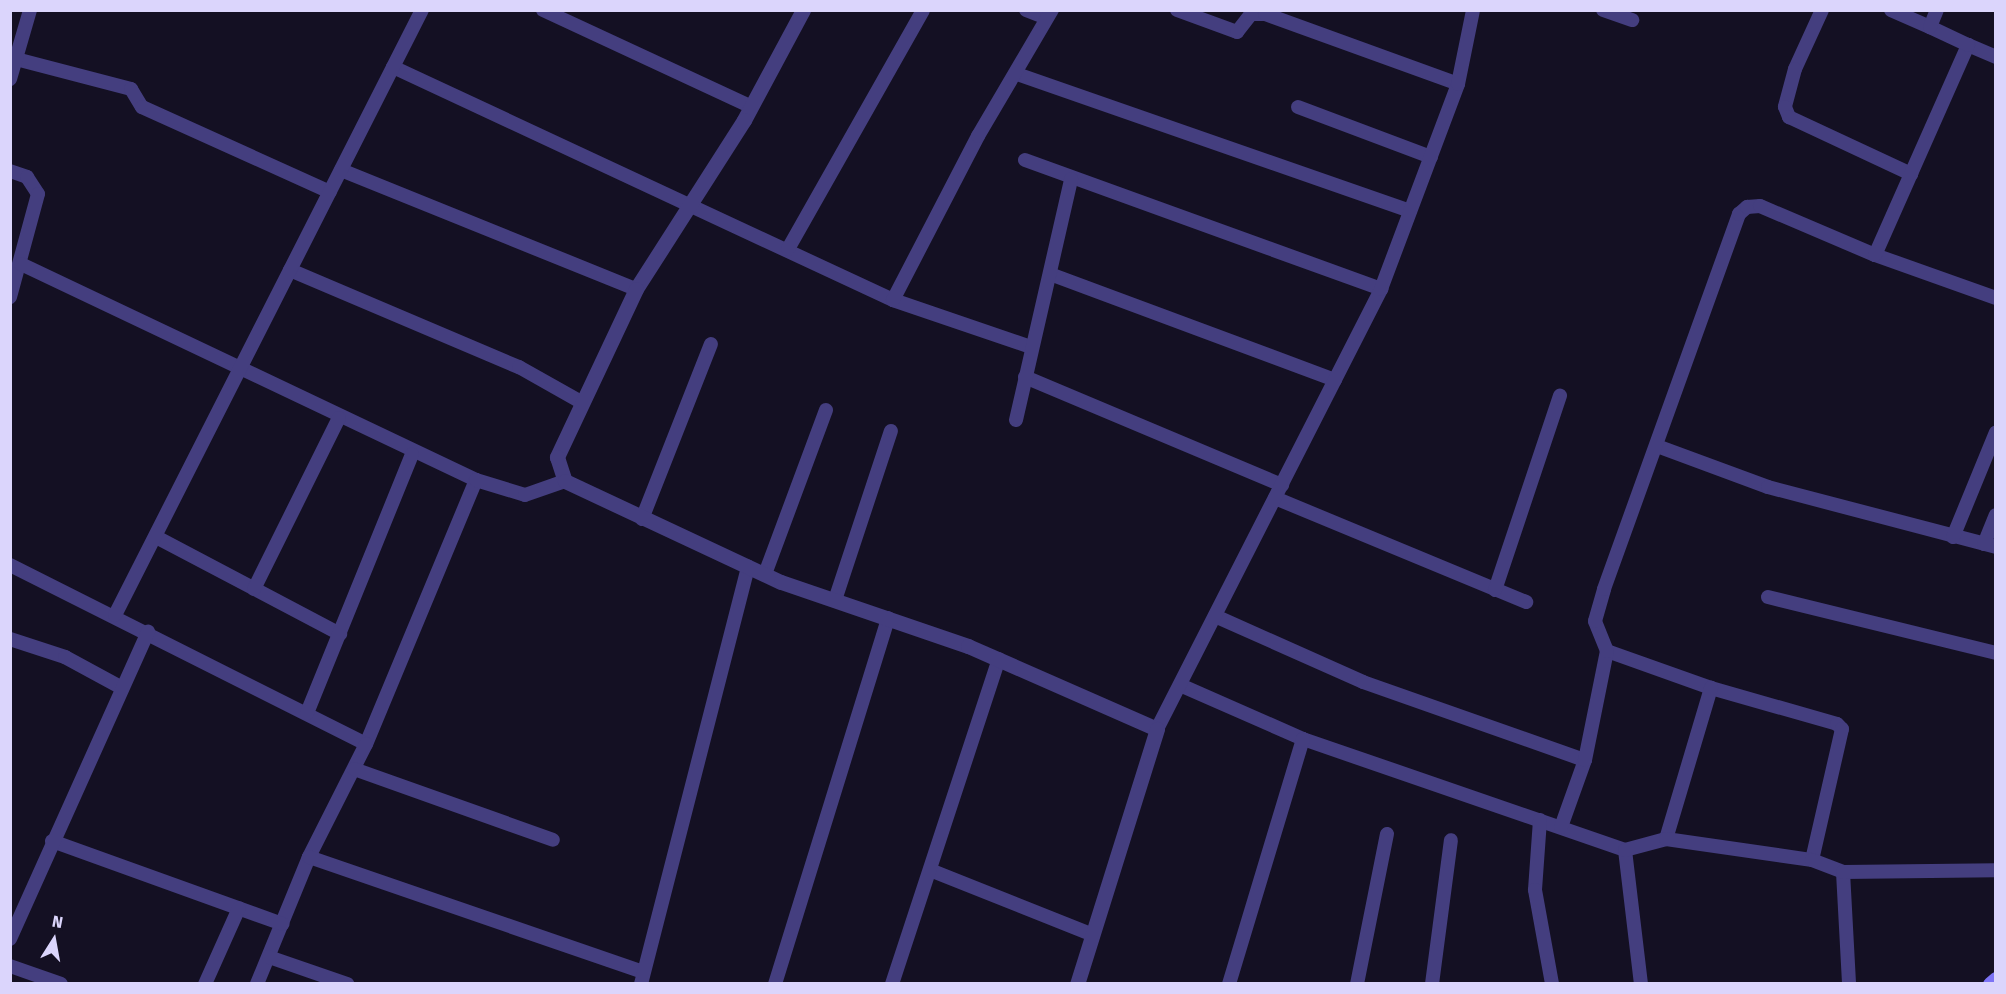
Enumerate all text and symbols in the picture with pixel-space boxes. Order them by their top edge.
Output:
north arrow [24,910,84,970]
text: N [51,912,65,932]

